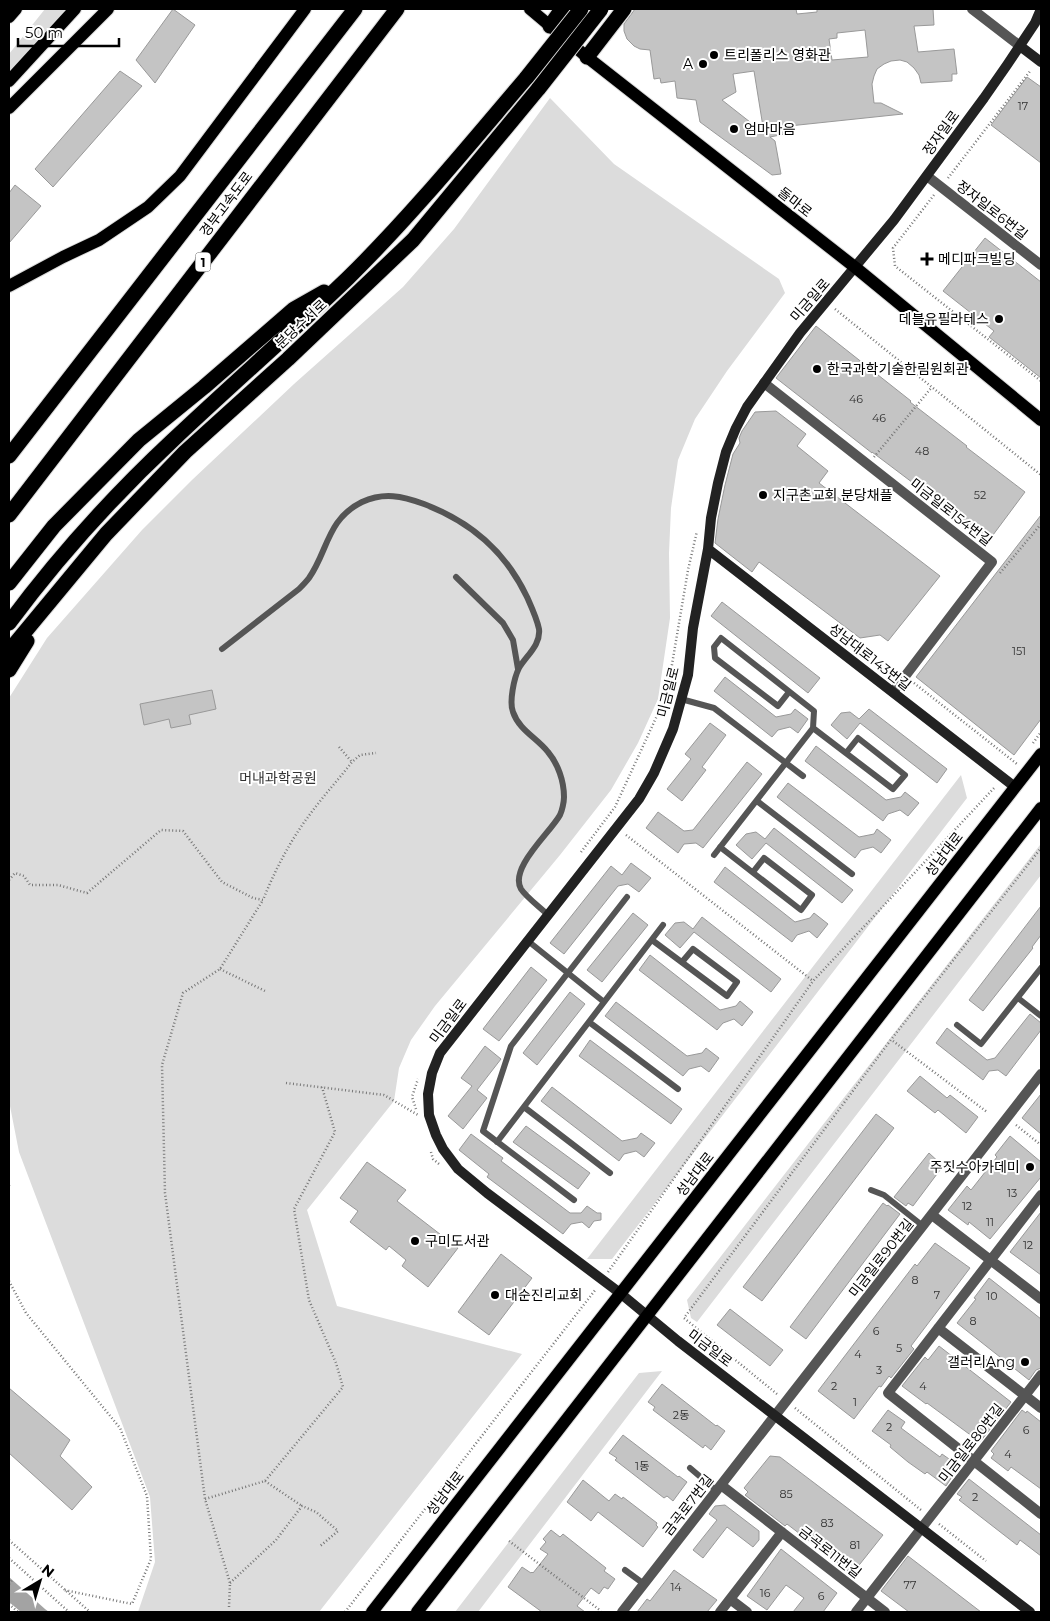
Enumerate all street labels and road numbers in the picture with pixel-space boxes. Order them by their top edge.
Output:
street label: 정자일로 [919,107,963,159]
street label: 경부고속도로 [196,168,257,240]
street label: 정자일로6번길 [953,176,1031,244]
street label: 돌마로 [774,183,816,221]
road number: 1 [196,252,210,272]
street label: 미금일로 [786,275,834,325]
street label: 분당수서로 [271,295,331,353]
street label: 미금일로154번길 [906,474,996,550]
street label: 성남대로143번길 [825,619,915,695]
street label: 미금일로 [653,665,683,719]
street label: 성남대로 [921,828,967,880]
street label: 미금일로 [425,995,471,1047]
street label: 성남대로 [672,1148,718,1200]
street label: 미금일로90번길 [845,1215,917,1301]
street label: 미금일로 [684,1325,736,1371]
street label: 미금일로80번길 [935,1400,1007,1486]
street label: 성남대로 [422,1467,468,1519]
street label: 금곡로7번길 [659,1471,717,1539]
street label: 금곡로11번길 [795,1522,865,1582]

